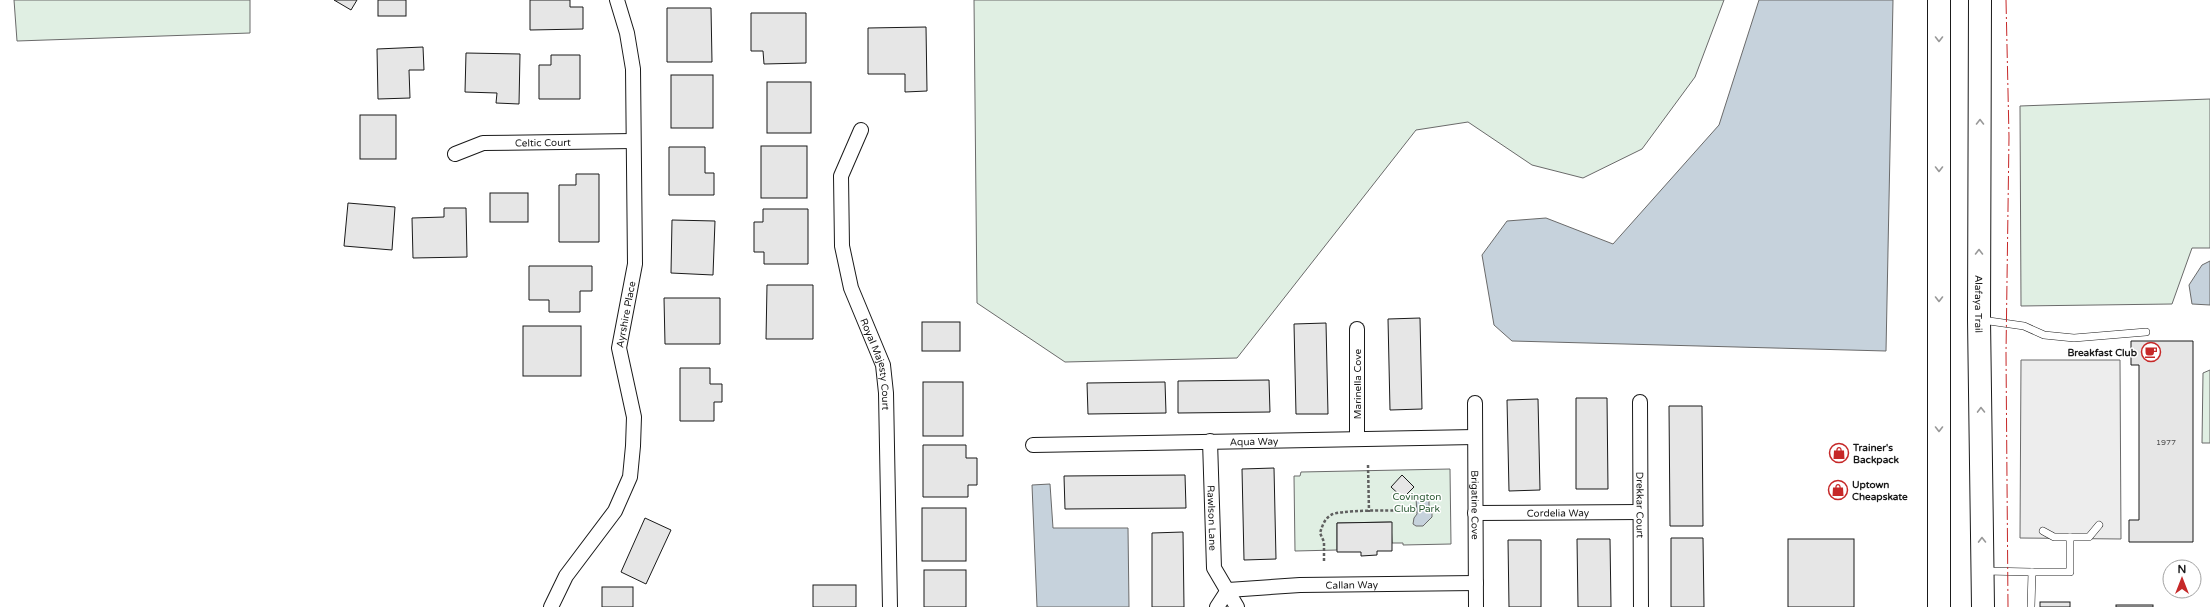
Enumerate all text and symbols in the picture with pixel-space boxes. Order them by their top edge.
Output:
one-way arrow [1935,36,1943,42]
one-way arrow [1976,119,1984,125]
street label: Celtic Court [515,137,571,150]
one-way arrow [1935,166,1943,172]
one-way arrow [1975,249,1983,255]
street label: Alafaya Trail [1972,275,1984,333]
street label: Ayrshire Place [614,280,639,349]
one-way arrow [1935,296,1943,302]
street label: Royal Majesty Court [857,316,891,411]
cafe icon: Breakfast Club [2140,341,2162,363]
place label: Breakfast Club [2067,347,2138,359]
street label: Marinella Cove [1352,349,1364,419]
one-way arrow [1976,407,1985,413]
one-way arrow [1935,426,1943,432]
street label: Aqua Way [1230,436,1279,448]
house number: 1977 [2156,438,2176,447]
shop icon: Trainer's Backpack [1828,442,1850,464]
place label: Trainer's Backpack [1852,442,1900,466]
street label: Brigatine Cove [1468,470,1481,540]
street label: Drekkar Court [1633,472,1646,538]
shop icon: Uptown Cheapskate [1827,479,1849,501]
place label: Uptown Cheapskate [1852,479,1908,503]
street label: Rawlson Lane [1204,485,1218,551]
park label: Covington Club Park [1393,491,1441,515]
street label: Cordelia Way [1527,507,1590,520]
one-way arrow [1978,537,1986,543]
north arrow [2162,559,2202,599]
text: N [2178,563,2186,576]
street label: Callan Way [1326,579,1379,592]

